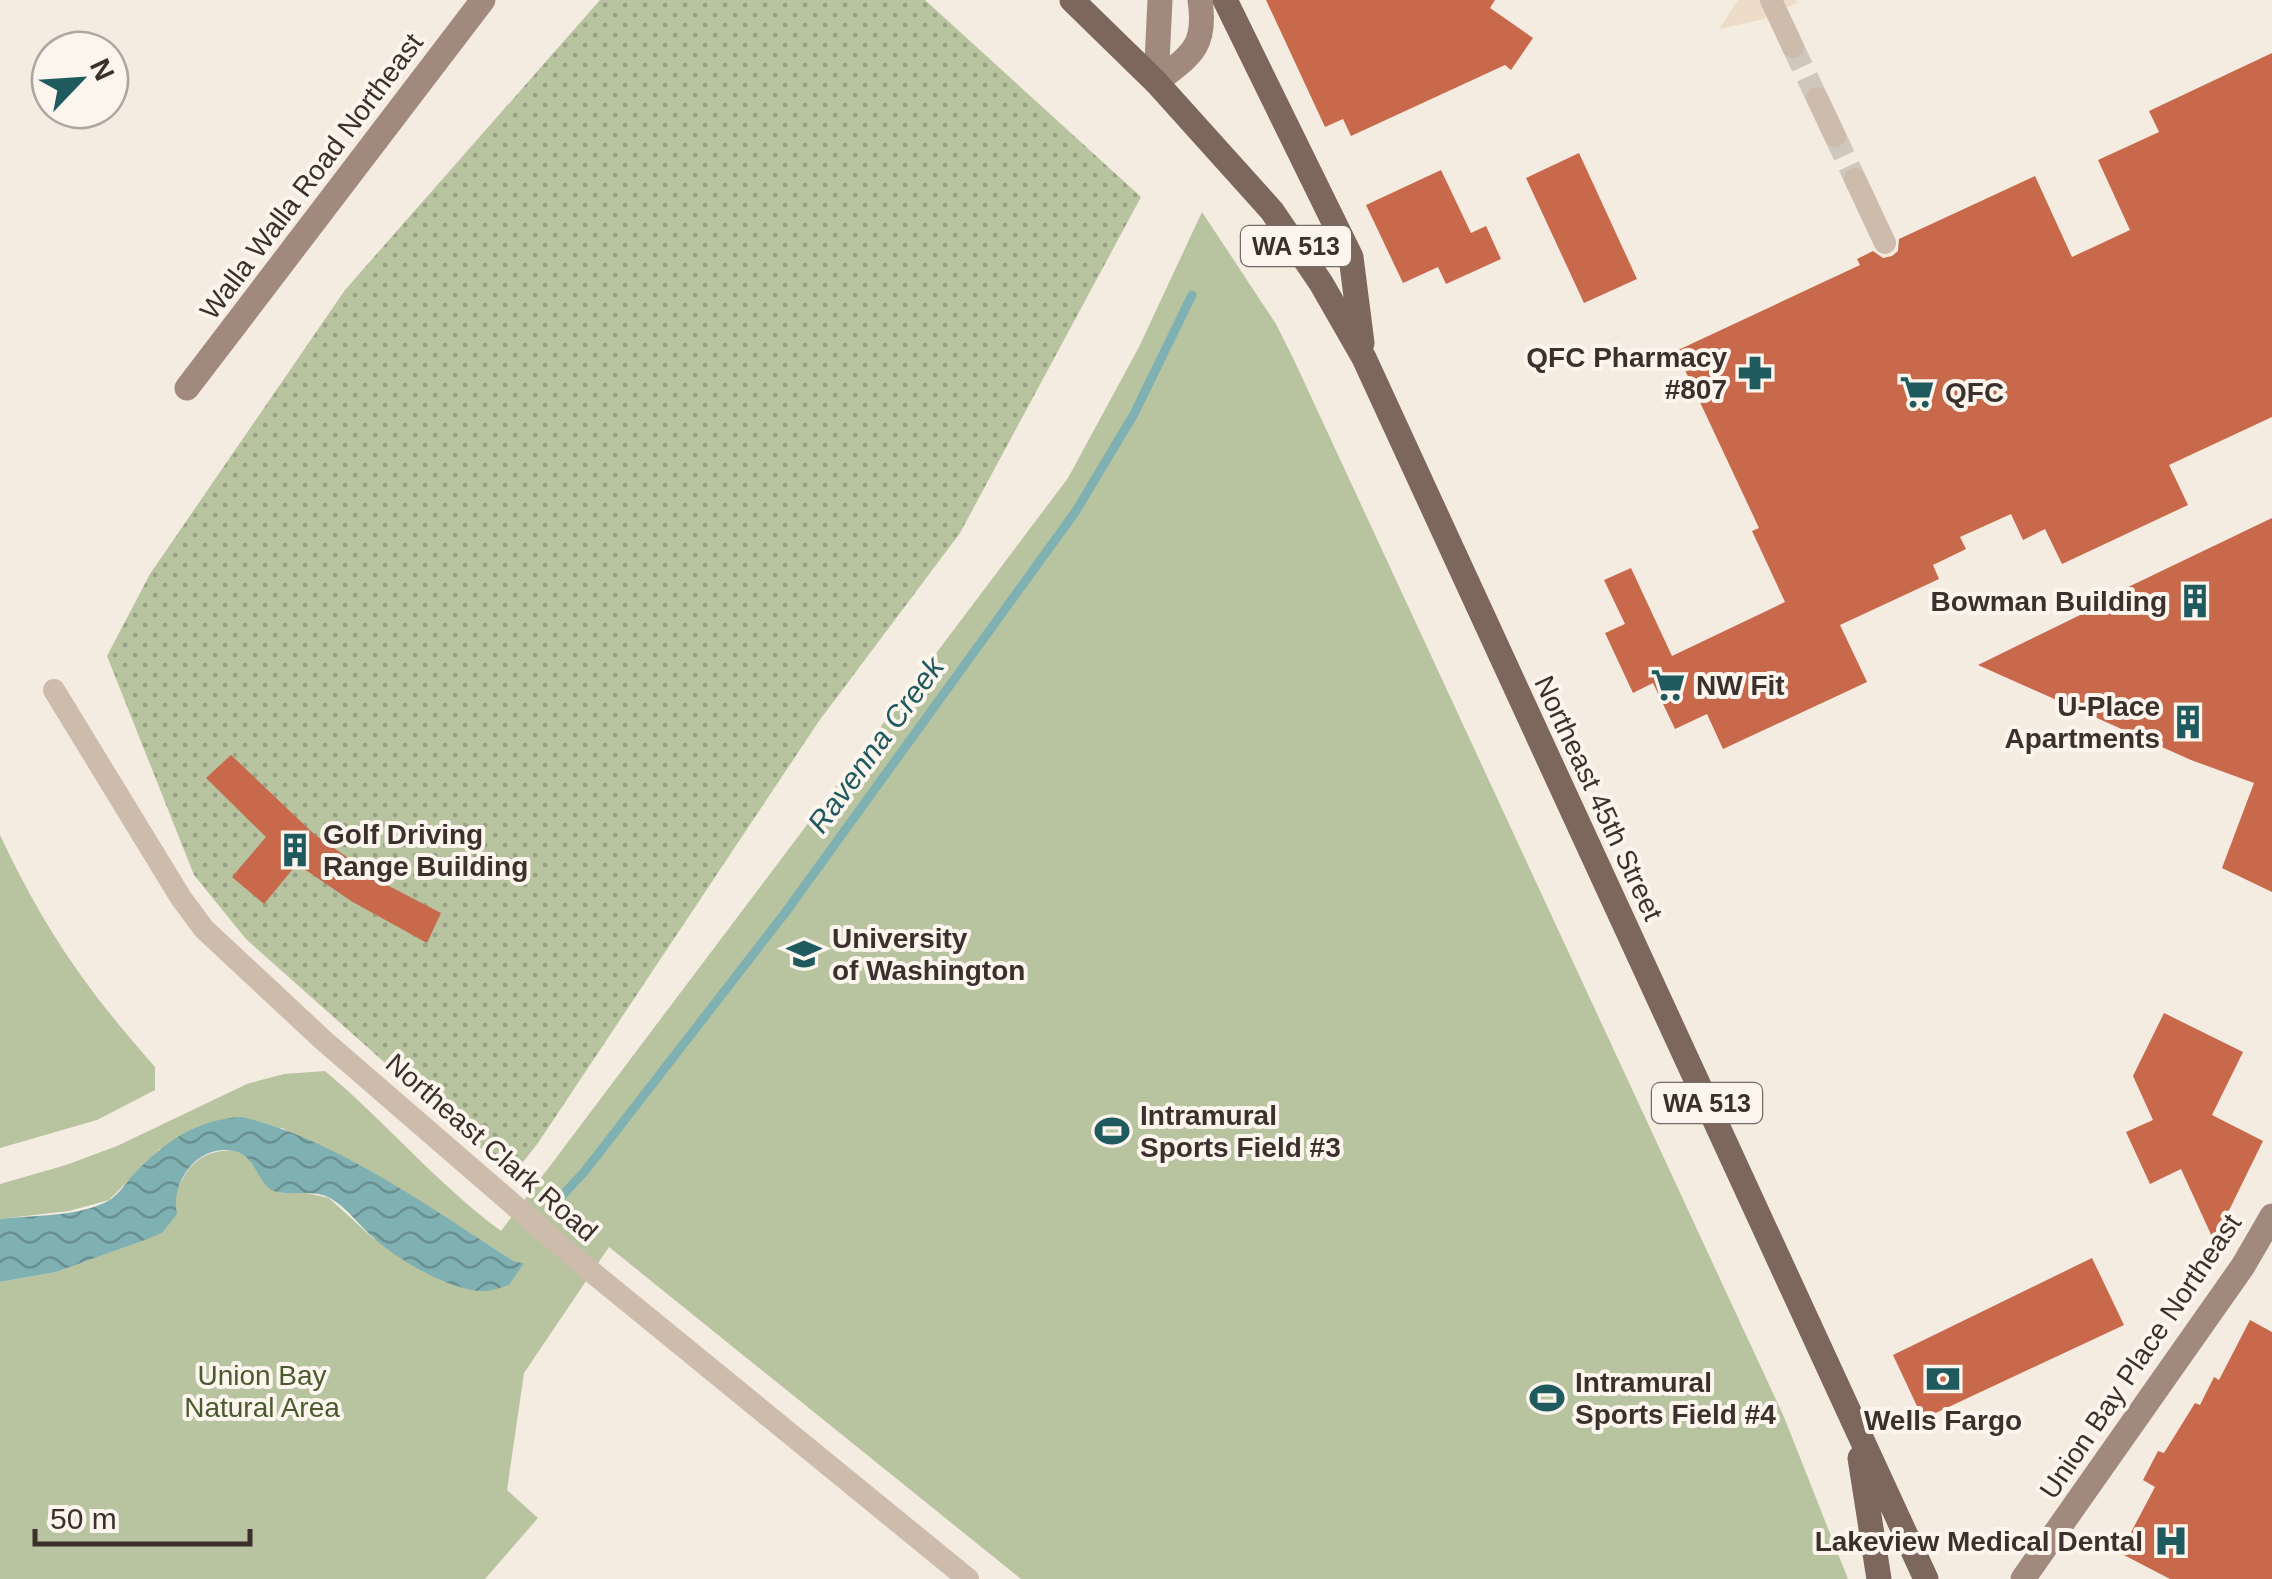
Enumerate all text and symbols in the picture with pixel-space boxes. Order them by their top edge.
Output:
street label: Walla Walla Road Northeast [194,27,429,325]
north arrow [30,30,130,130]
text: N [84,54,121,85]
road number: WA 513 [1241,226,1351,266]
place label: QFC Pharmacy #807 [1526,342,1727,405]
pharmacy icon: QFC Pharmacy #807 [1736,354,1774,392]
supermarket icon: QFC [1898,373,1936,411]
place label: QFC [1945,377,2004,408]
building icon: Bowman Building [2176,582,2214,620]
place label: Bowman Building [1931,586,2167,617]
water label: Ravenna Creek [801,649,951,839]
supermarket icon: NW Fit [1649,666,1687,704]
place label: NW Fit [1696,670,1785,701]
street label: Northeast 45th Street [1528,671,1669,926]
place label: U-Place Apartments [2004,691,2160,754]
building icon: U-Place Apartments [2169,703,2207,741]
place label: Golf Driving Range Building [323,819,528,882]
building icon: Golf Driving Range Building [276,831,314,869]
place label: University of Washington [832,923,1025,986]
school or university icon: University of Washington [785,935,823,973]
street label: Northeast Clark Road [380,1047,603,1247]
road number: WA 513 [1652,1083,1762,1123]
place label: Intramural Sports Field #3 [1140,1100,1341,1163]
sports icon: Intramural Sports Field #3 [1093,1112,1131,1150]
street label: Union Bay Place Northeast [2034,1208,2247,1504]
park label: Union Bay Natural Area [184,1360,340,1423]
bank icon: Wells Fargo [1924,1360,1962,1398]
place label: Intramural Sports Field #4 [1575,1367,1776,1430]
sports icon: Intramural Sports Field #4 [1528,1379,1566,1417]
place label: Wells Fargo [1864,1405,2022,1436]
scale bar [35,1484,250,1546]
text: 50 m [50,1502,117,1535]
hospital icon: Lakeview Medical Dental [2152,1522,2190,1560]
place label: Lakeview Medical Dental [1815,1526,2143,1557]

